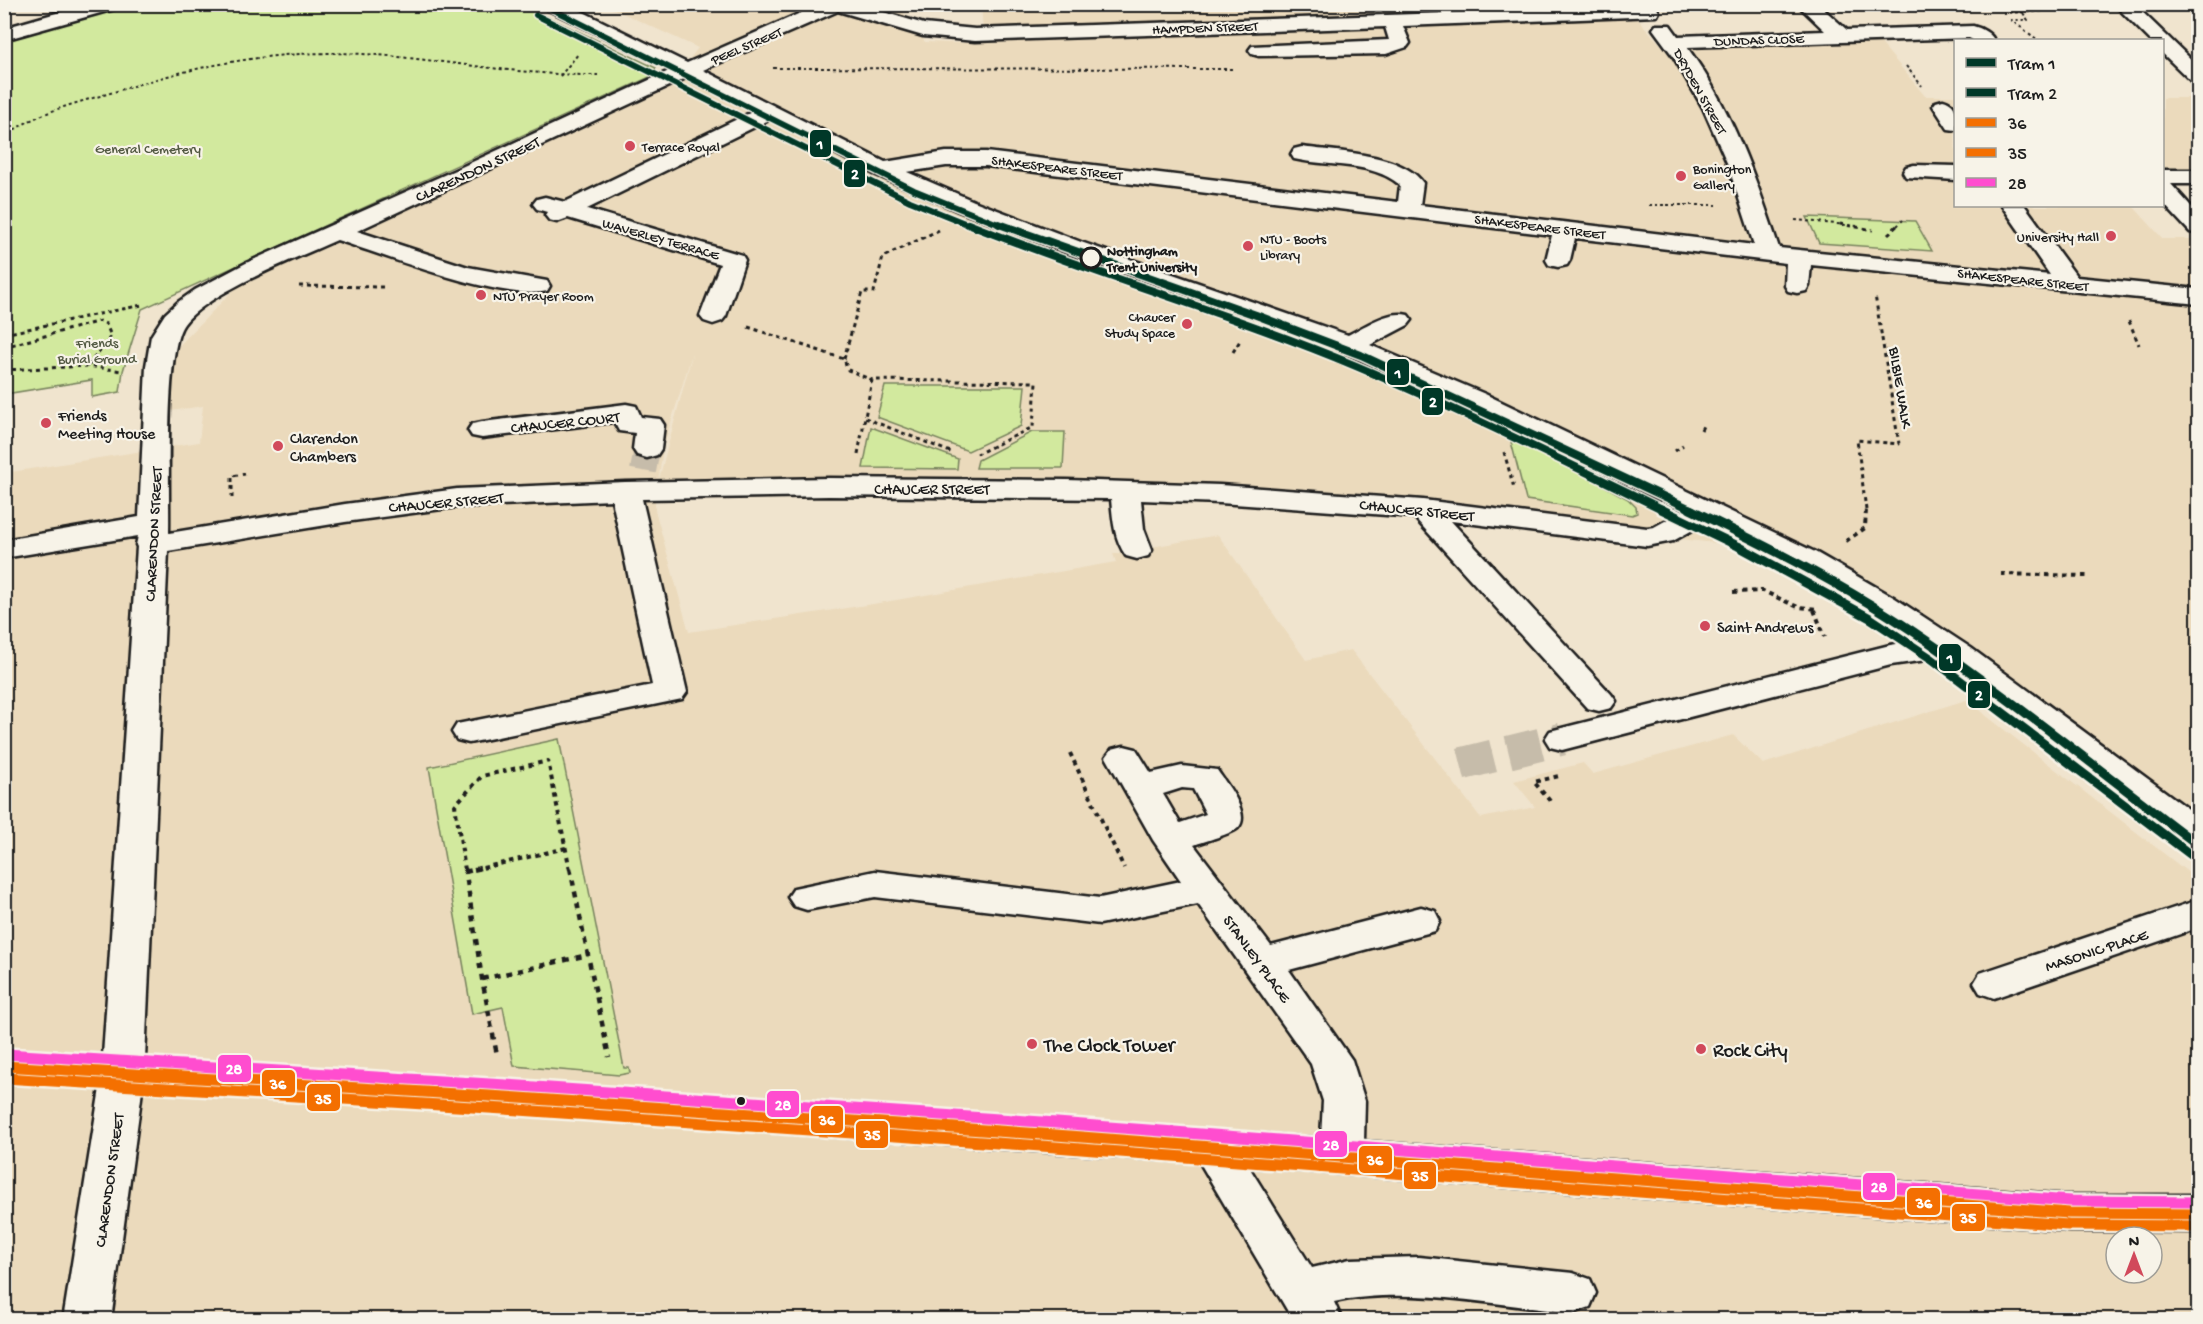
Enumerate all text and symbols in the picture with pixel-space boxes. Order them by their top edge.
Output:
street label: HAMPDEN STREET [1152,19,1259,40]
street label: PEEL STREET [708,24,786,70]
street label: DUNDAS CLOSE [1713,31,1806,52]
legend [1954,39,2164,207]
street label: DRYDEN STREET [1668,46,1730,139]
text: Tram 1 [2007,55,2056,76]
text: Tram 2 [2007,85,2057,106]
text: 36 [2007,115,2027,136]
line badge: 1 [809,129,832,158]
street label: CLARENDON STREET [413,134,544,208]
text: 1 [816,137,823,156]
marker: Terrace Royal [623,139,637,153]
place label: Terrace Royal [641,140,720,157]
park label: General Cemetery [95,142,201,159]
text: 35 [2007,145,2027,166]
street label: SHAKESPEARE STREET [990,153,1124,186]
line badge: 2 [843,159,866,188]
place label: Bonington Gallery [1692,162,1752,195]
text: 2 [851,167,859,186]
marker: Bonington Gallery [1674,169,1688,183]
text: 28 [2008,175,2027,196]
street label: SHAKESPEARE STREET [1473,212,1607,245]
street label: WAVERLEY TERRACE [600,216,722,266]
marker: University Hall [2104,229,2118,243]
place label: University Hall [2017,230,2099,247]
place label: NTU - Boots Library [1260,232,1327,265]
marker: NTU - Boots Library [1241,239,1255,253]
place label: Nottingham Trent University [1106,244,1197,277]
marker: Nottingham Trent University [1080,247,1102,269]
street label: SHAKESPEARE STREET [1956,266,2090,297]
marker: NTU Prayer Room [474,288,488,302]
place label: NTU Prayer Room [493,289,594,306]
place label: Chaucer Study Space [1105,310,1176,343]
marker: Chaucer Study Space [1180,317,1194,331]
park label: Friends Burial Ground [57,336,138,369]
street label: BILBIE WALK [1883,345,1915,431]
line badge: 1 [1386,358,1410,386]
text: 1 [1394,366,1401,385]
line badge: 2 [1421,387,1444,416]
text: 2 [1429,395,1437,414]
place label: Friends Meeting House [57,408,156,445]
street label: CHAUCER COURT [510,409,622,440]
marker: Friends Meeting House [39,416,53,430]
place label: Clarendon Chambers [290,431,358,468]
marker: Clarendon Chambers [271,439,285,453]
street label: CLARENDON STREET [142,465,169,602]
street label: CHAUCER STREET [874,482,991,501]
street label: CHAUCER STREET [388,490,505,519]
street label: CHAUCER STREET [1358,497,1476,528]
marker: Saint Andrews [1698,619,1712,633]
place label: Saint Andrews [1717,620,1814,639]
line badge: 1 [1938,643,1962,672]
text: 1 [1946,651,1953,670]
line badge: 2 [1967,680,1991,709]
text: 2 [1975,688,1983,707]
street label: STANLEY PLACE [1217,913,1294,1008]
street label: MASONIC PLACE [2043,926,2152,978]
place label: The Clock Tower [1043,1036,1176,1059]
marker: The Clock Tower [1025,1037,1039,1051]
place label: Rock City [1713,1041,1788,1064]
marker: Rock City [1694,1042,1708,1056]
line badge: 28 [217,1054,252,1083]
text: 28 [226,1062,243,1081]
line badge: 36 [261,1069,296,1097]
text: 36 [269,1077,287,1096]
line badge: 35 [306,1083,341,1112]
line badge: 28 [766,1090,800,1118]
text: 35 [314,1092,332,1111]
unlabelled marker [735,1095,747,1107]
text: 28 [775,1098,792,1117]
line badge: 36 [810,1105,844,1134]
street label: CLARENDON STREET [93,1111,130,1249]
text: 36 [818,1113,836,1132]
line badge: 35 [855,1120,889,1149]
text: 35 [863,1128,881,1147]
line badge: 28 [1314,1130,1348,1158]
text: 28 [1323,1138,1340,1157]
line badge: 36 [1358,1145,1393,1174]
text: 36 [1366,1153,1384,1172]
line badge: 35 [1403,1161,1437,1190]
text: 35 [1411,1169,1429,1188]
line badge: 28 [1862,1172,1896,1201]
text: 28 [1871,1180,1888,1199]
line badge: 36 [1906,1187,1941,1216]
text: 36 [1915,1196,1933,1215]
line badge: 35 [1951,1203,1986,1232]
text: 35 [1959,1211,1977,1230]
north arrow [2104,1225,2164,1285]
text: N [2129,1234,2140,1253]

